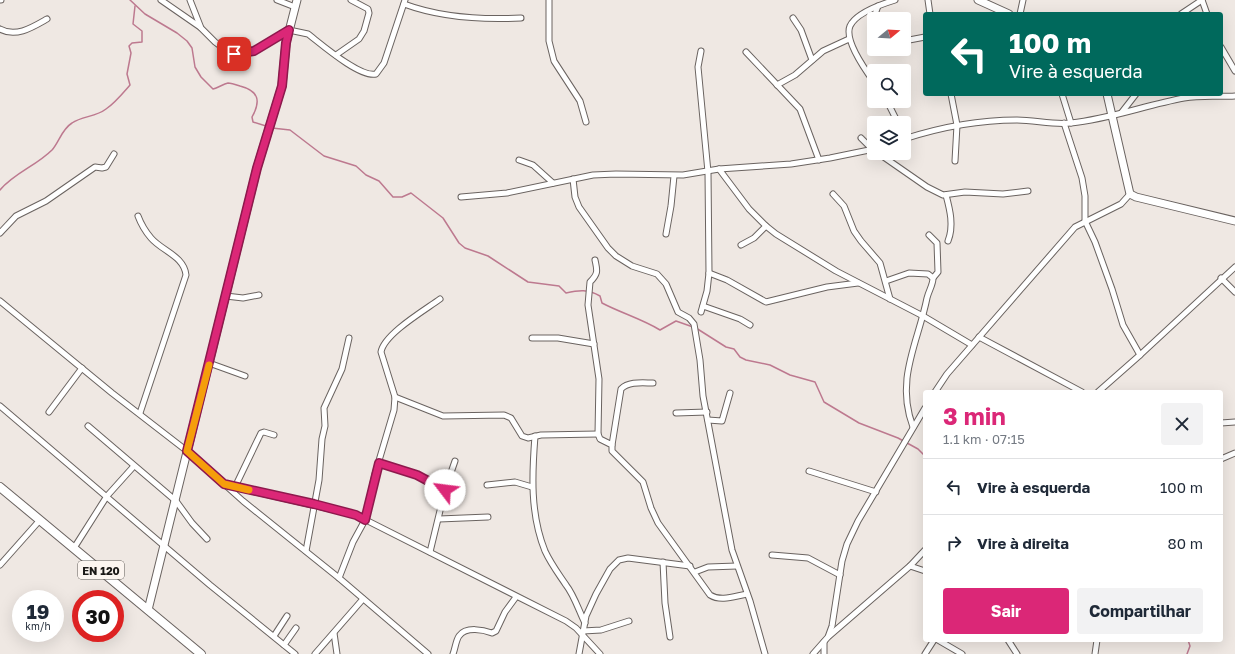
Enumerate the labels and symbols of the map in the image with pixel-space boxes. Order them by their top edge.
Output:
north arrow [867,12,911,56]
pin [217,37,251,71]
position arrow [424,469,466,511]
road number: EN 120 [78,561,124,579]
speed limit sign: 30 [72,590,124,642]

